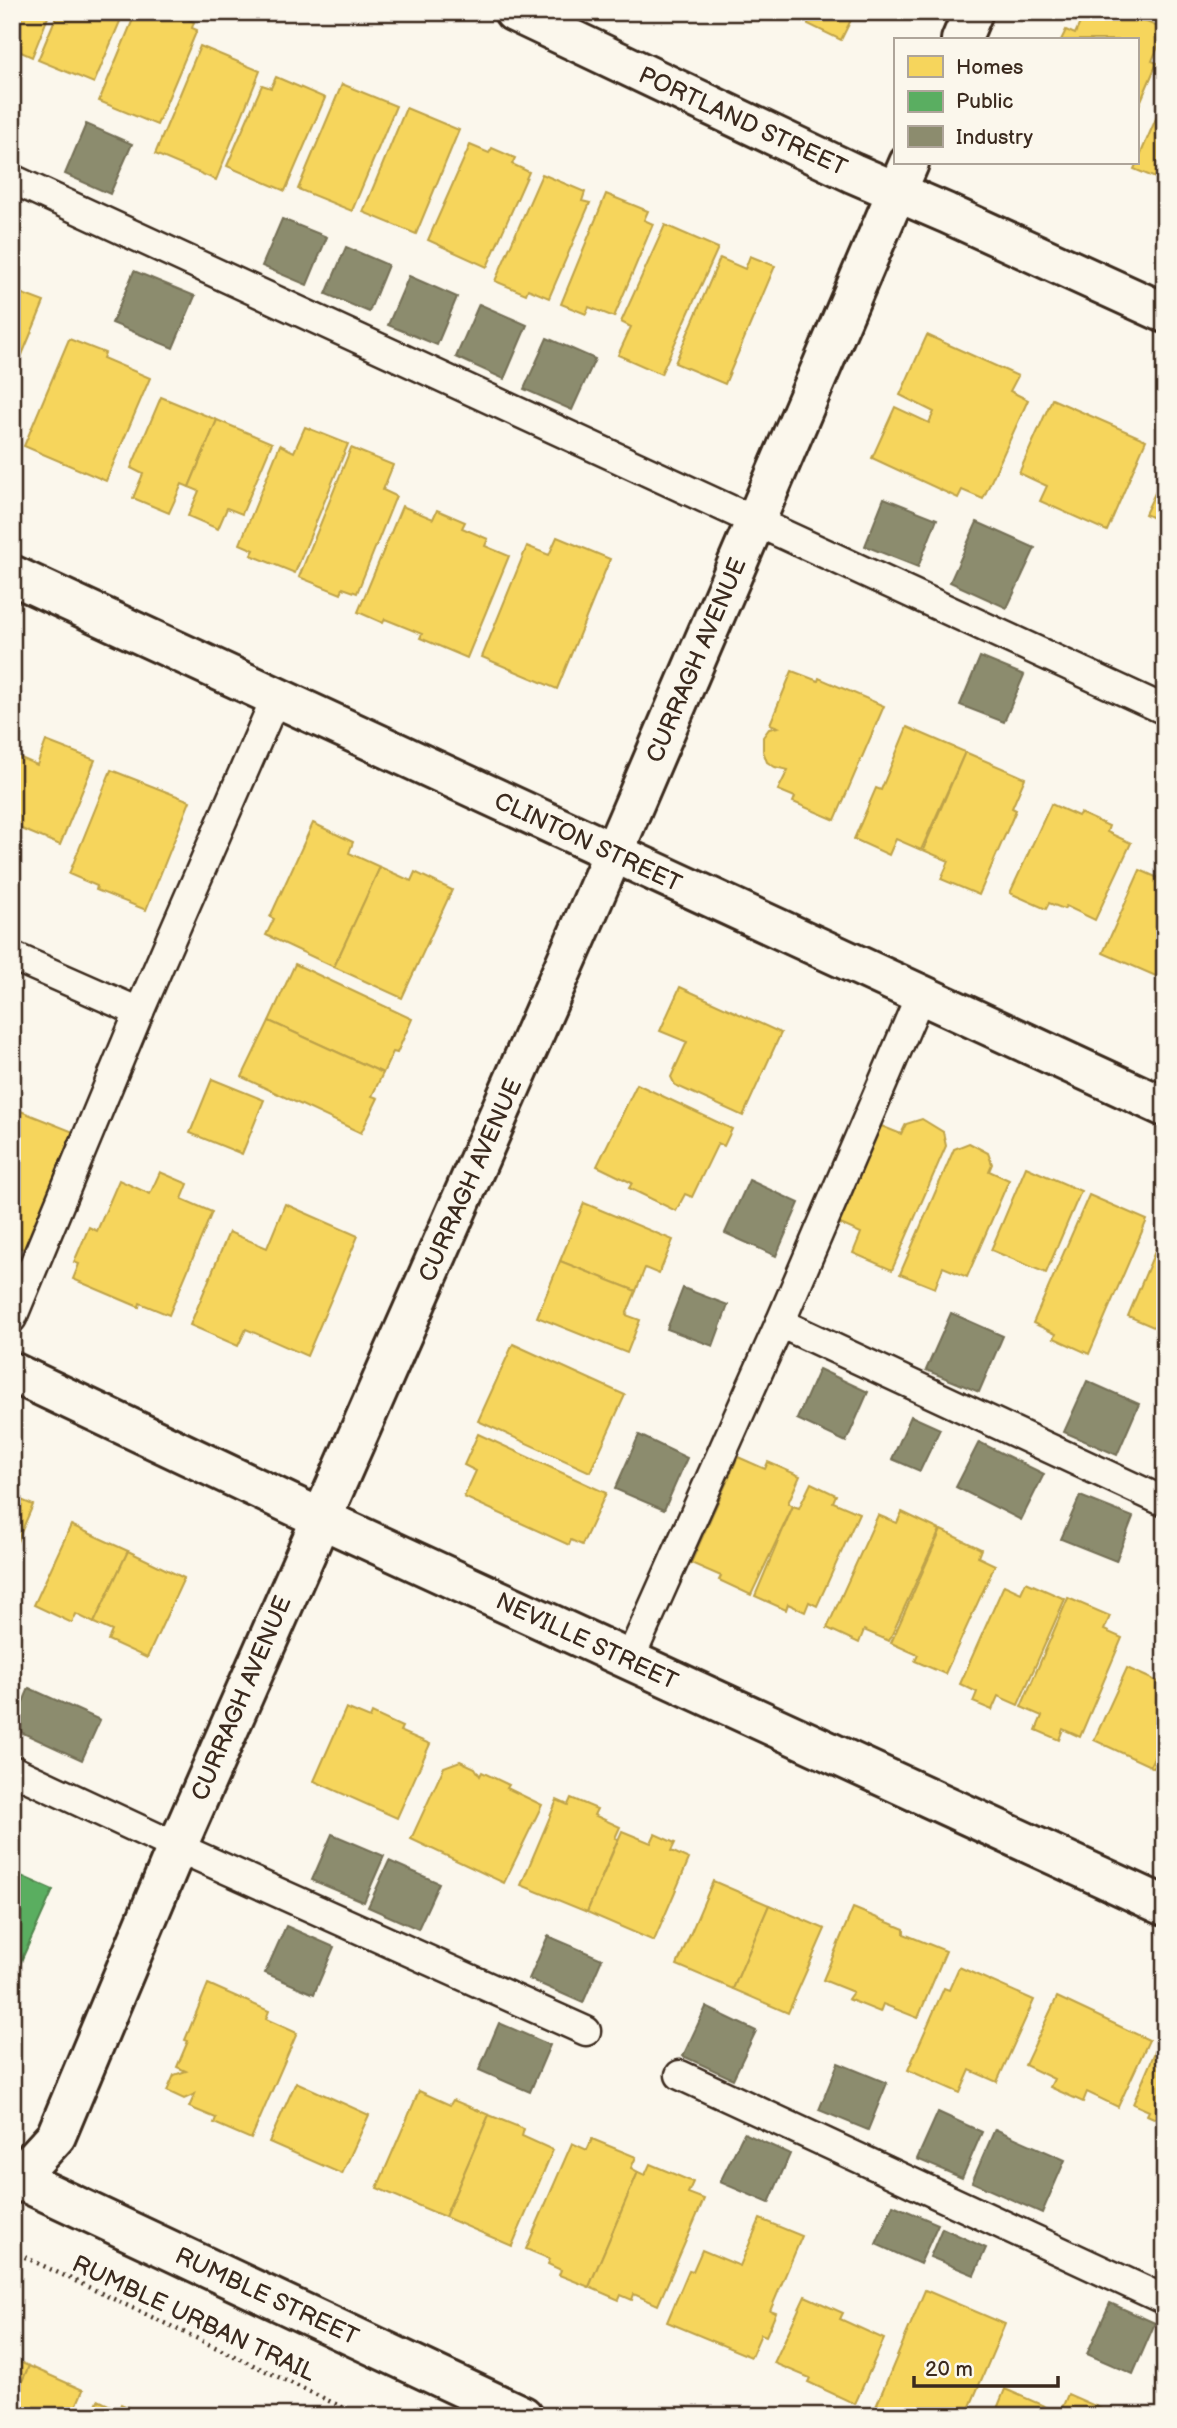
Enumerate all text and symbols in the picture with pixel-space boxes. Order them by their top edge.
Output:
legend [894,38,1138,164]
text: Homes [956,55,1024,80]
street label: PORTLAND STREET [634,60,852,183]
text: Public [956,89,1014,114]
text: Industry [956,125,1034,150]
street label: CURRAGH AVENUE [640,554,753,767]
street label: CLINTON STREET [490,786,687,899]
street label: CURRAGH AVENUE [413,1074,528,1286]
street label: NEVILLE STREET [491,1587,683,1697]
street label: CURRAGH AVENUE [185,1592,298,1805]
street label: RUMBLE STREET [170,2241,364,2352]
street label: RUMBLE URBAN TRAIL [68,2249,320,2388]
scale bar [914,2344,1058,2388]
text: 20 m [925,2357,973,2382]

